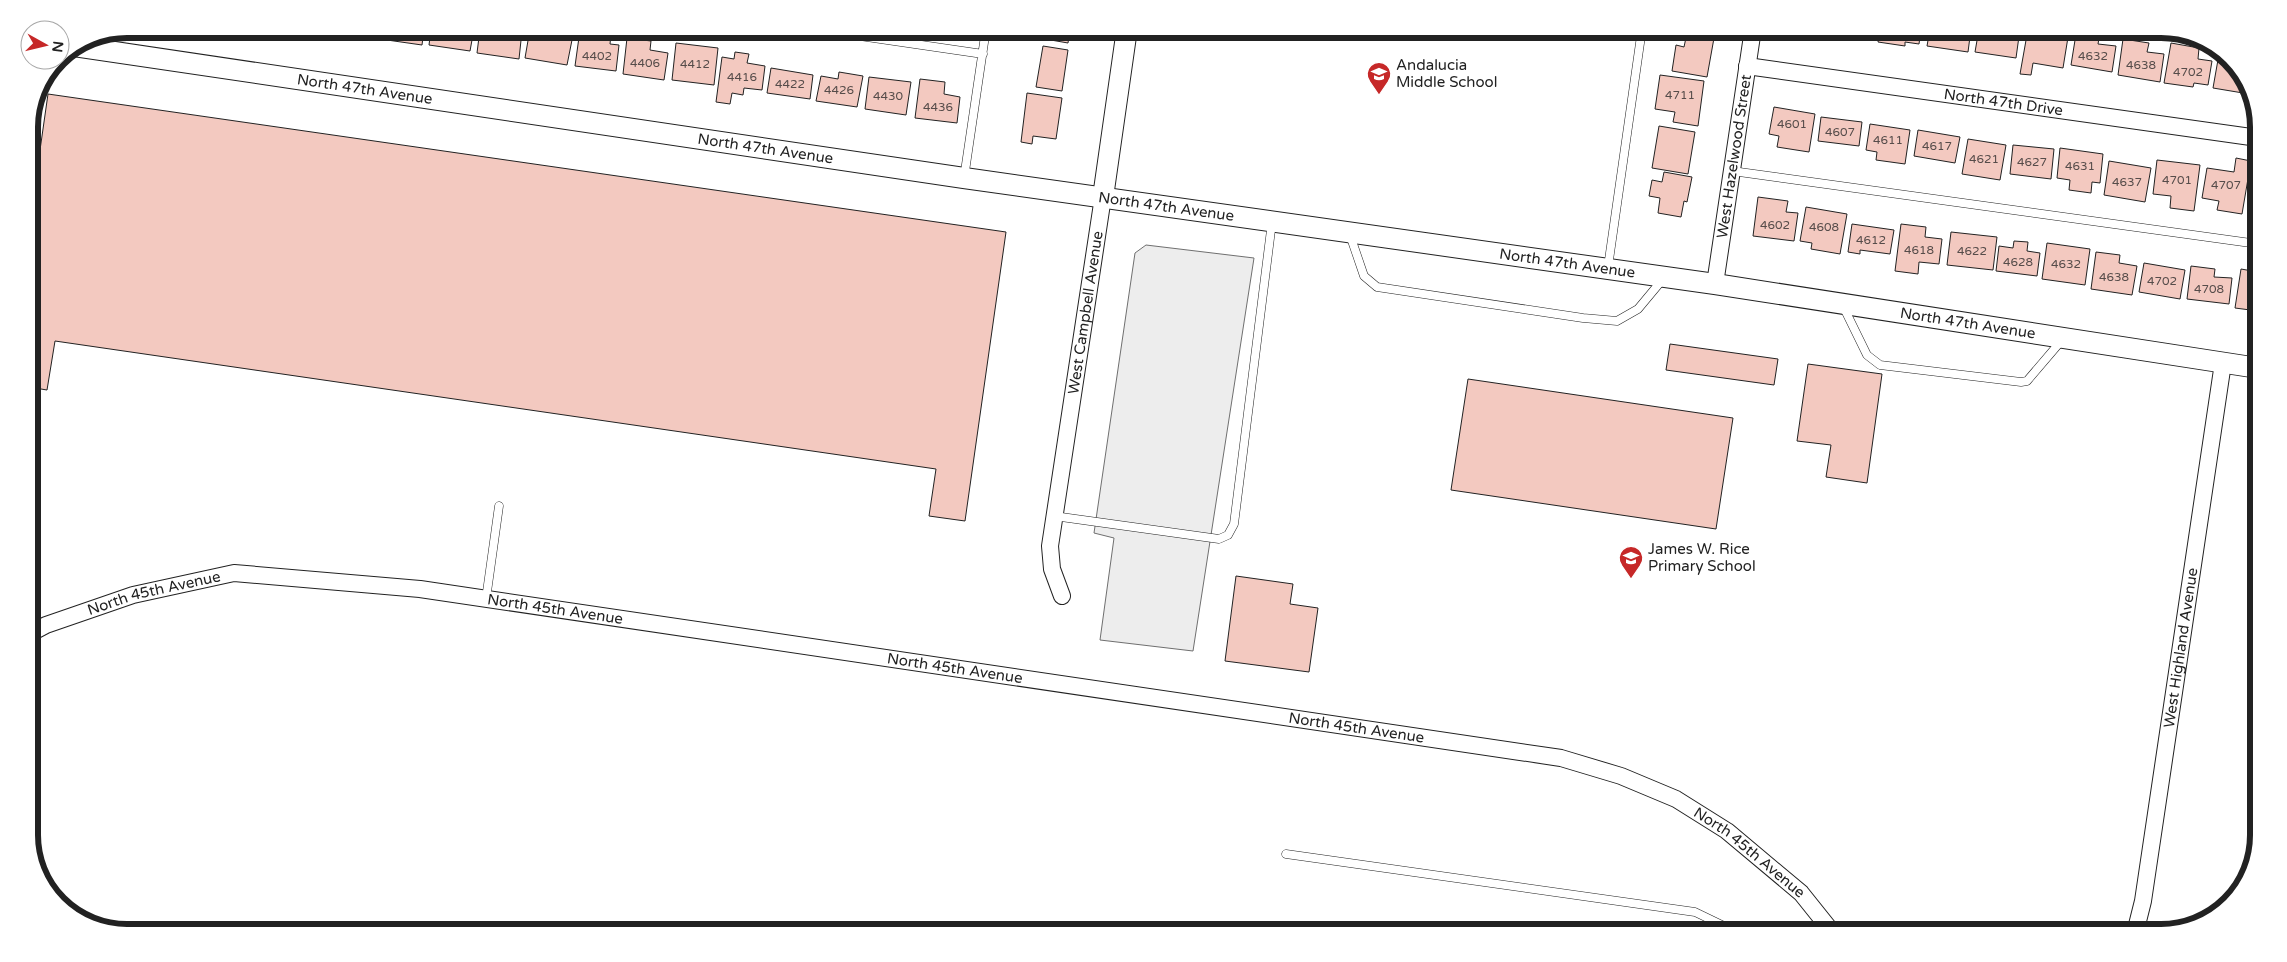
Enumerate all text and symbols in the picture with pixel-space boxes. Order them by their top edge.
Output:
north arrow [20,20,70,70]
text: N [48,40,67,53]
house number: 4402 [582,49,612,63]
house number: 4632 [2078,49,2108,63]
house number: 4406 [630,56,660,70]
place label: Andalucia Middle School [1396,56,1497,91]
house number: 4412 [680,57,710,71]
house number: 4638 [2126,58,2156,72]
school or university icon: Andalucia Middle School [1366,61,1392,95]
house number: 4702 [2173,65,2203,79]
street label: North 47th Avenue [296,70,434,108]
house number: 4416 [727,70,757,84]
street label: West Hazelwood Street [1713,73,1755,240]
house number: 4422 [775,77,805,91]
house number: 4426 [824,83,854,97]
street label: North 47th Drive [1943,85,2064,119]
house number: 4711 [1665,88,1695,102]
house number: 4430 [873,89,904,103]
house number: 4436 [923,100,953,114]
house number: 4601 [1777,117,1807,131]
house number: 4607 [1825,125,1855,139]
street label: North 47th Avenue [696,130,834,167]
house number: 4611 [1873,133,1903,147]
house number: 4617 [1922,139,1952,153]
house number: 4621 [1969,152,1999,166]
house number: 4627 [2017,155,2047,169]
house number: 4631 [2065,159,2095,173]
house number: 4701 [2162,173,2192,187]
house number: 4637 [2112,175,2142,189]
house number: 4707 [2211,178,2241,192]
street label: North 47th Avenue [1097,188,1235,225]
house number: 4602 [1760,218,1790,232]
house number: 4608 [1809,220,1839,234]
street label: West Campbell Avenue [1064,230,1107,395]
house number: 4612 [1856,233,1886,247]
house number: 4618 [1904,243,1934,257]
house number: 4622 [1957,244,1987,258]
street label: North 47th Avenue [1498,245,1636,282]
house number: 4628 [2003,255,2033,269]
house number: 4632 [2051,257,2081,271]
house number: 4638 [2099,270,2129,284]
house number: 4702 [2147,274,2177,288]
house number: 4708 [2194,282,2224,296]
street label: North 47th Avenue [1899,304,2037,342]
place label: James W. Rice Primary School [1648,540,1756,575]
school or university icon: James W. Rice Primary School [1618,545,1644,579]
street label: West Highland Avenue [2160,566,2201,729]
street label: North 45th Avenue [85,567,222,619]
street label: North 45th Avenue [486,590,624,628]
street label: North 45th Avenue [886,649,1024,687]
street label: North 45th Avenue [1287,709,1425,747]
street label: North 45th Avenue [1690,803,1809,902]

